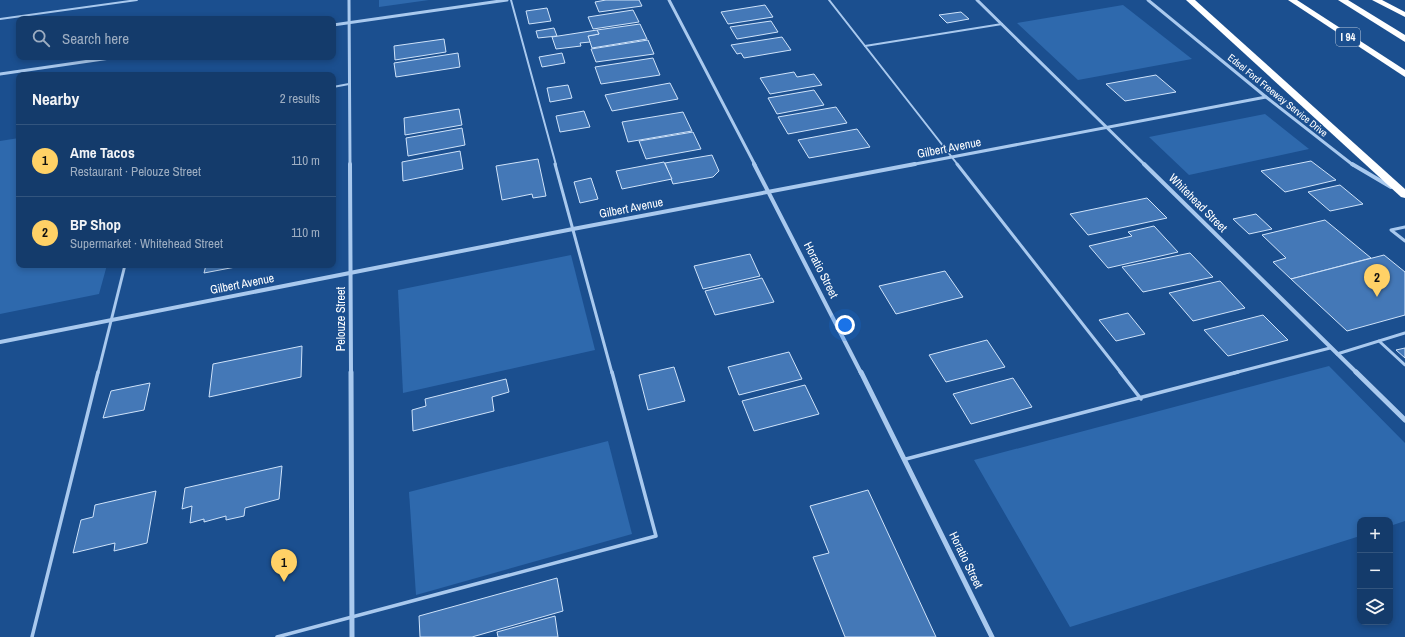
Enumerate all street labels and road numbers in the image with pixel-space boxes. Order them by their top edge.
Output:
road number: I 94 [1336,28,1360,46]
street label: Edsel Ford Freeway Service Drive [1225,51,1331,140]
street label: Gilbert Avenue [916,134,982,162]
street label: Whitehead Street [1165,170,1231,236]
street label: Gilbert Avenue [598,194,664,222]
street label: Horatio Street [800,239,842,301]
street label: Gilbert Avenue [209,270,275,298]
street label: Pelouze Street [333,286,349,351]
street label: Horatio Street [945,529,987,591]

